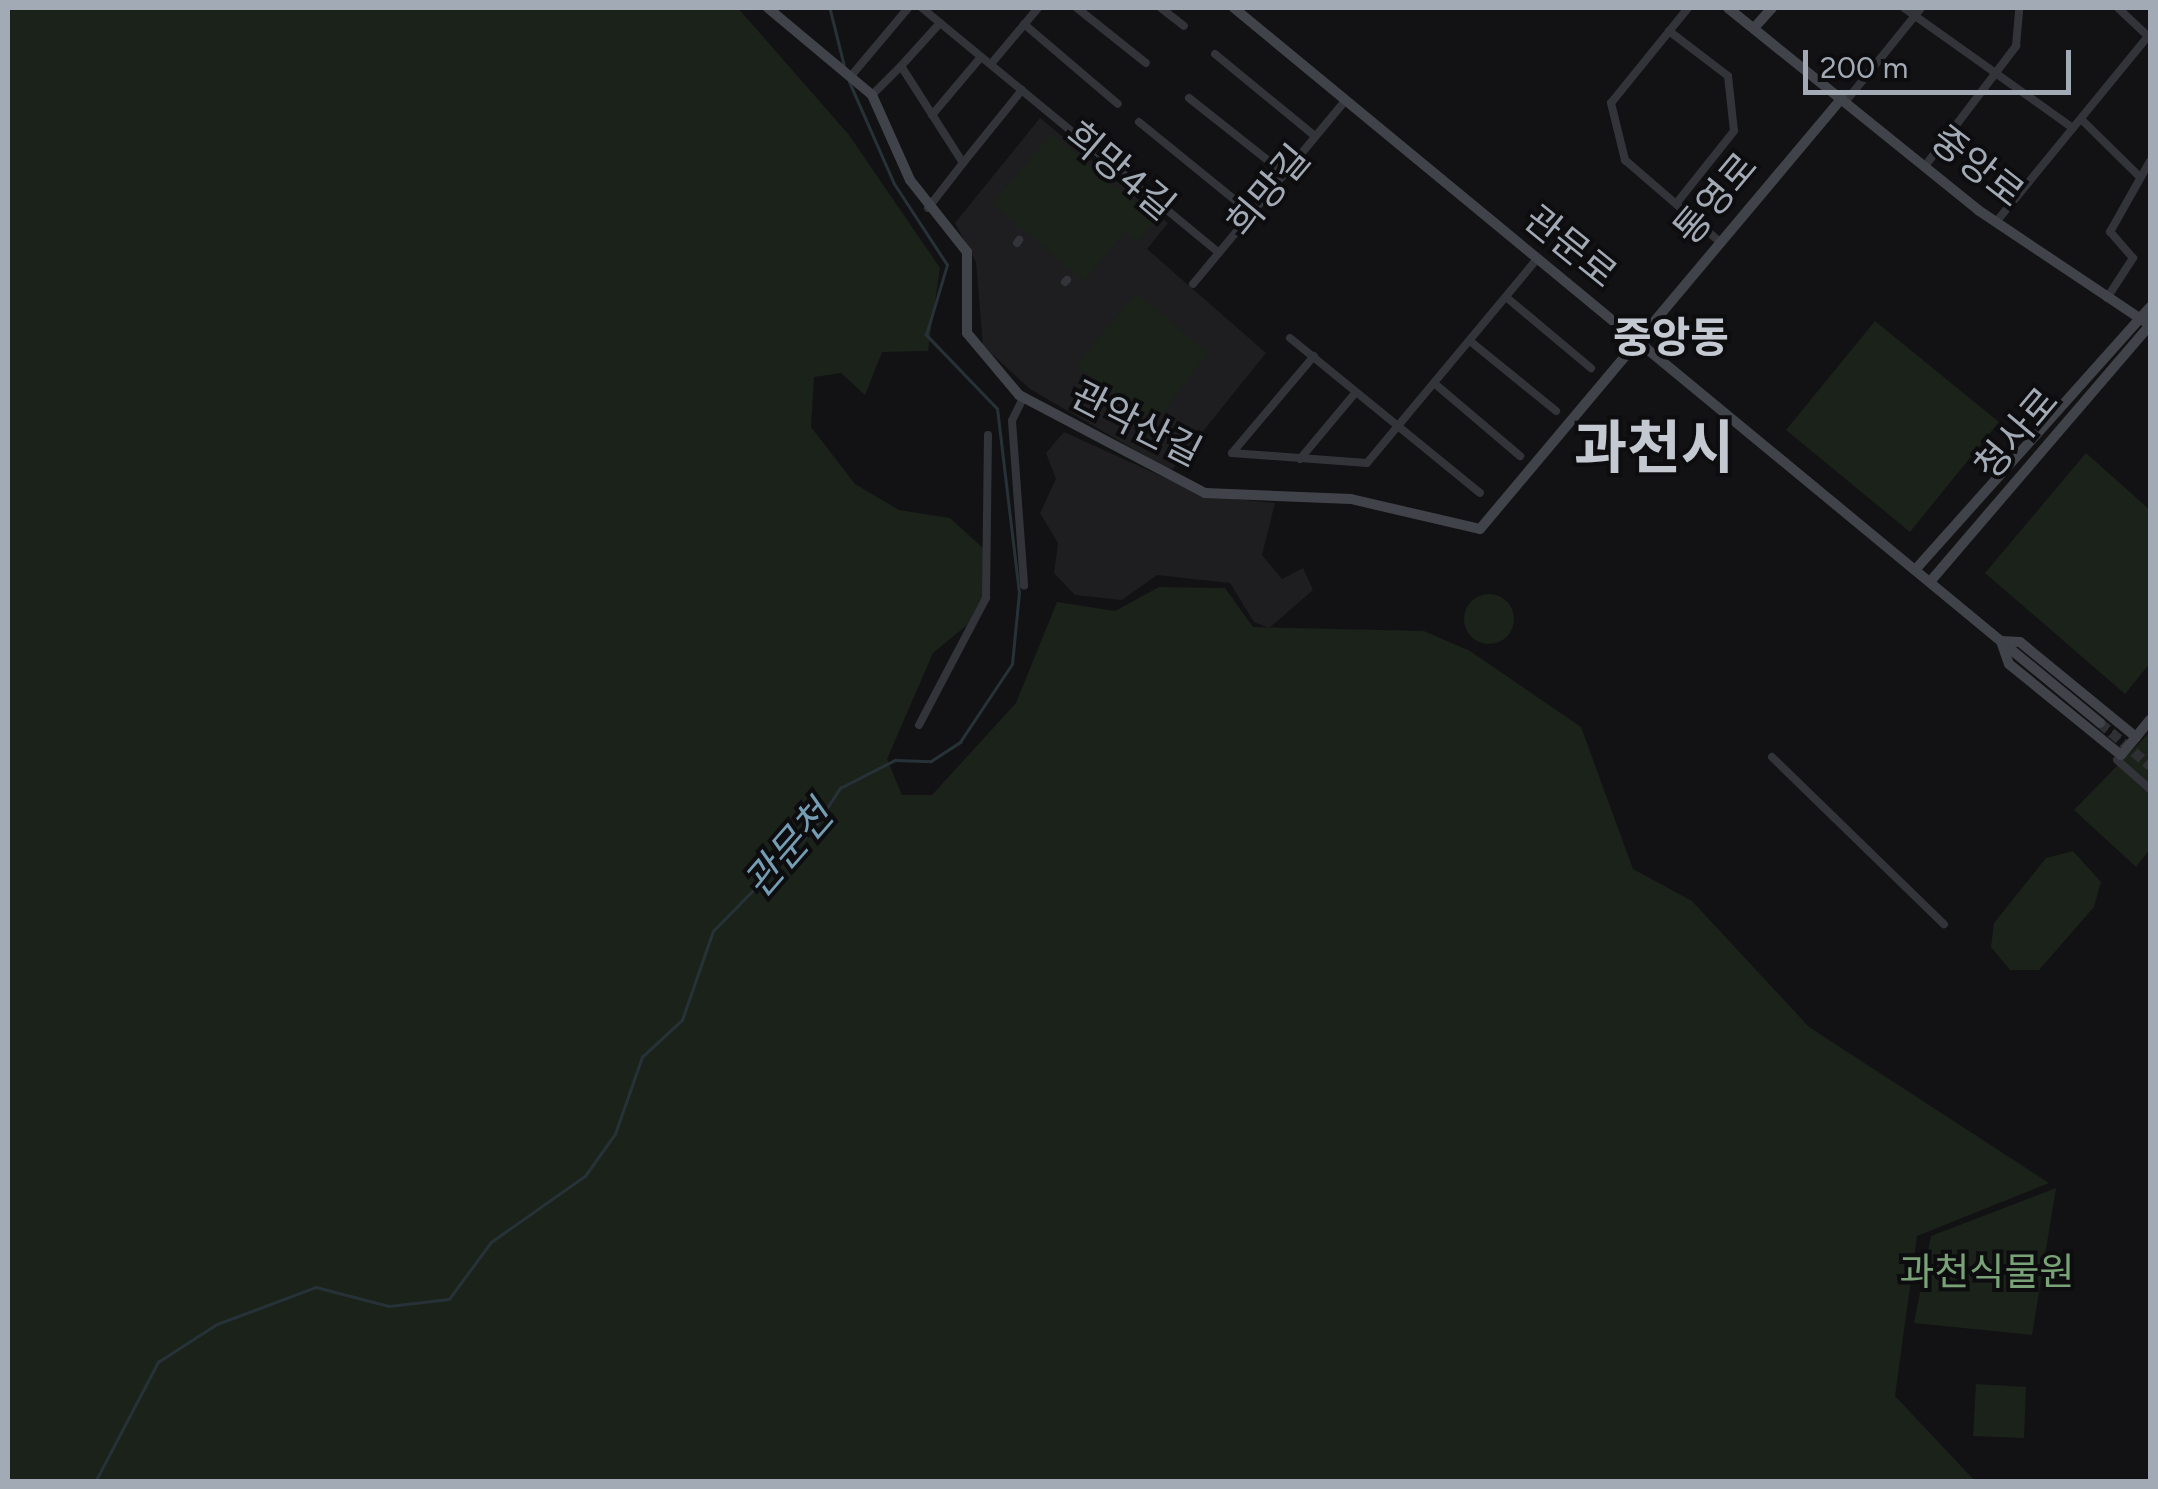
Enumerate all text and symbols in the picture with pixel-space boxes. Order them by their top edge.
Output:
scale bar [1808,30,2076,92]
text: 200 m [1820,49,1908,86]
street label: 희망4길 [1056,112,1184,230]
street label: 중앙로 [1922,117,2032,217]
street label: 희망길 [1218,136,1320,246]
street label: 통영로 [1665,144,1767,254]
street label: 관문로 [1515,196,1625,298]
district label: 중앙동 [1613,313,1729,363]
street label: 관악산길 [1063,372,1209,476]
street label: 청사로 [1966,379,2068,489]
district label: 과천시 [1574,413,1734,483]
water label: 관문천 [734,792,842,906]
park label: 과천식물원 [1900,1250,2074,1296]

